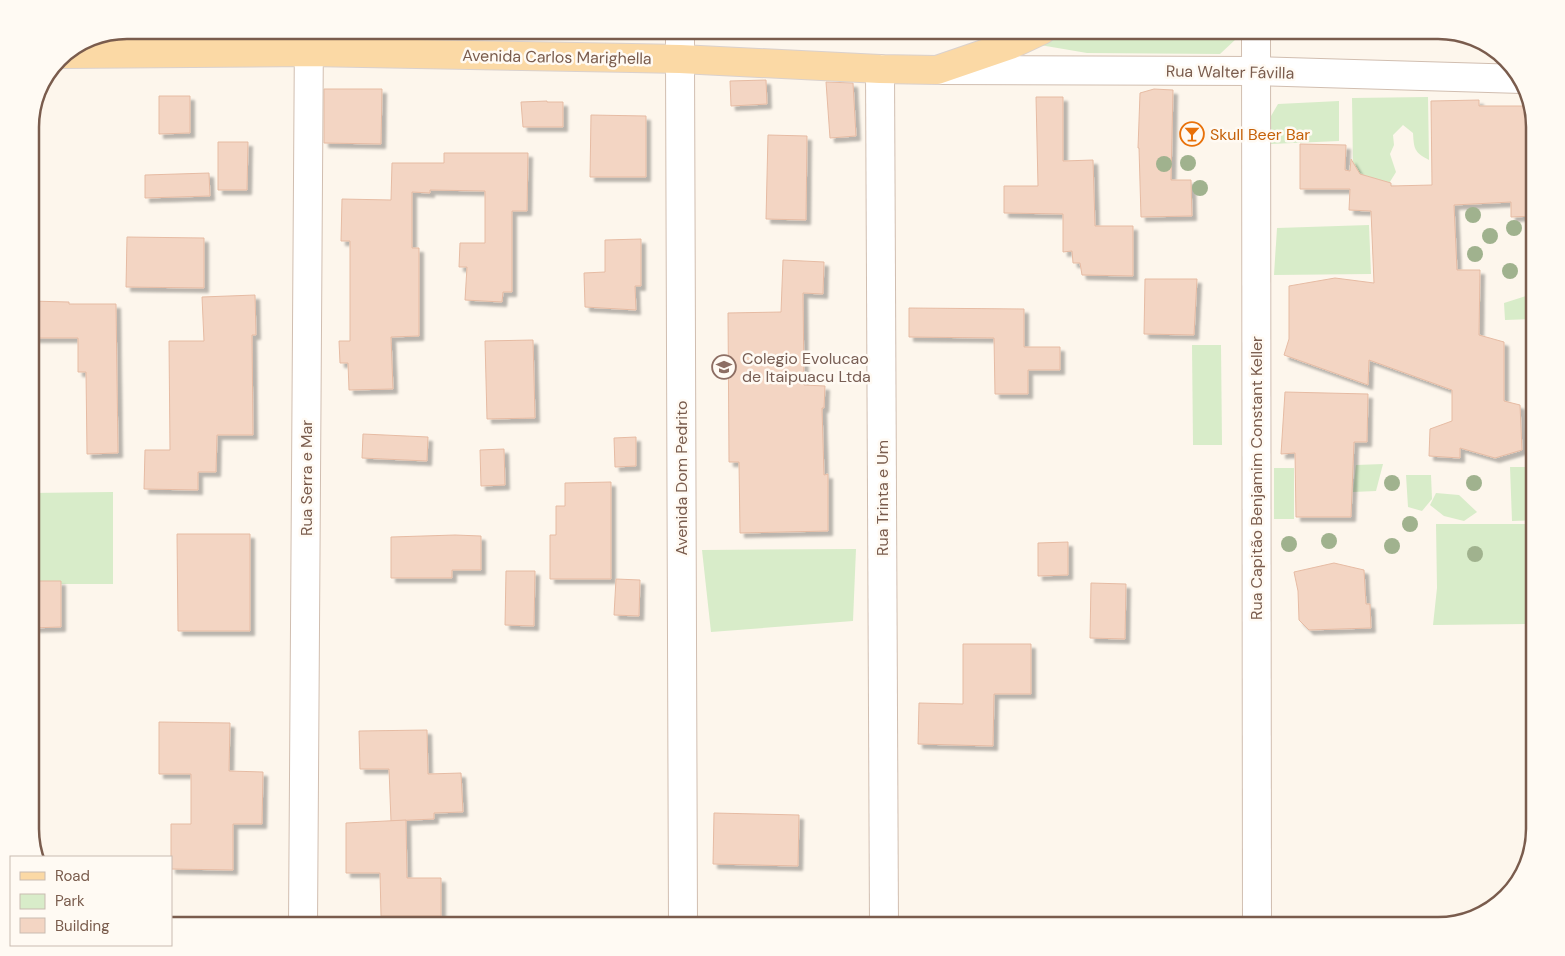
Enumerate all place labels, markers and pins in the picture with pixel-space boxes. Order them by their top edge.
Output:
bar icon: Skull Beer Bar [1179,121,1205,147]
place label: Skull Beer Bar [1210,124,1310,145]
place label: Colegio Evolucao de Itaipuacu Ltda [742,348,871,387]
school or university icon: Colegio Evolucao de Itaipuacu Ltda [711,354,737,380]

